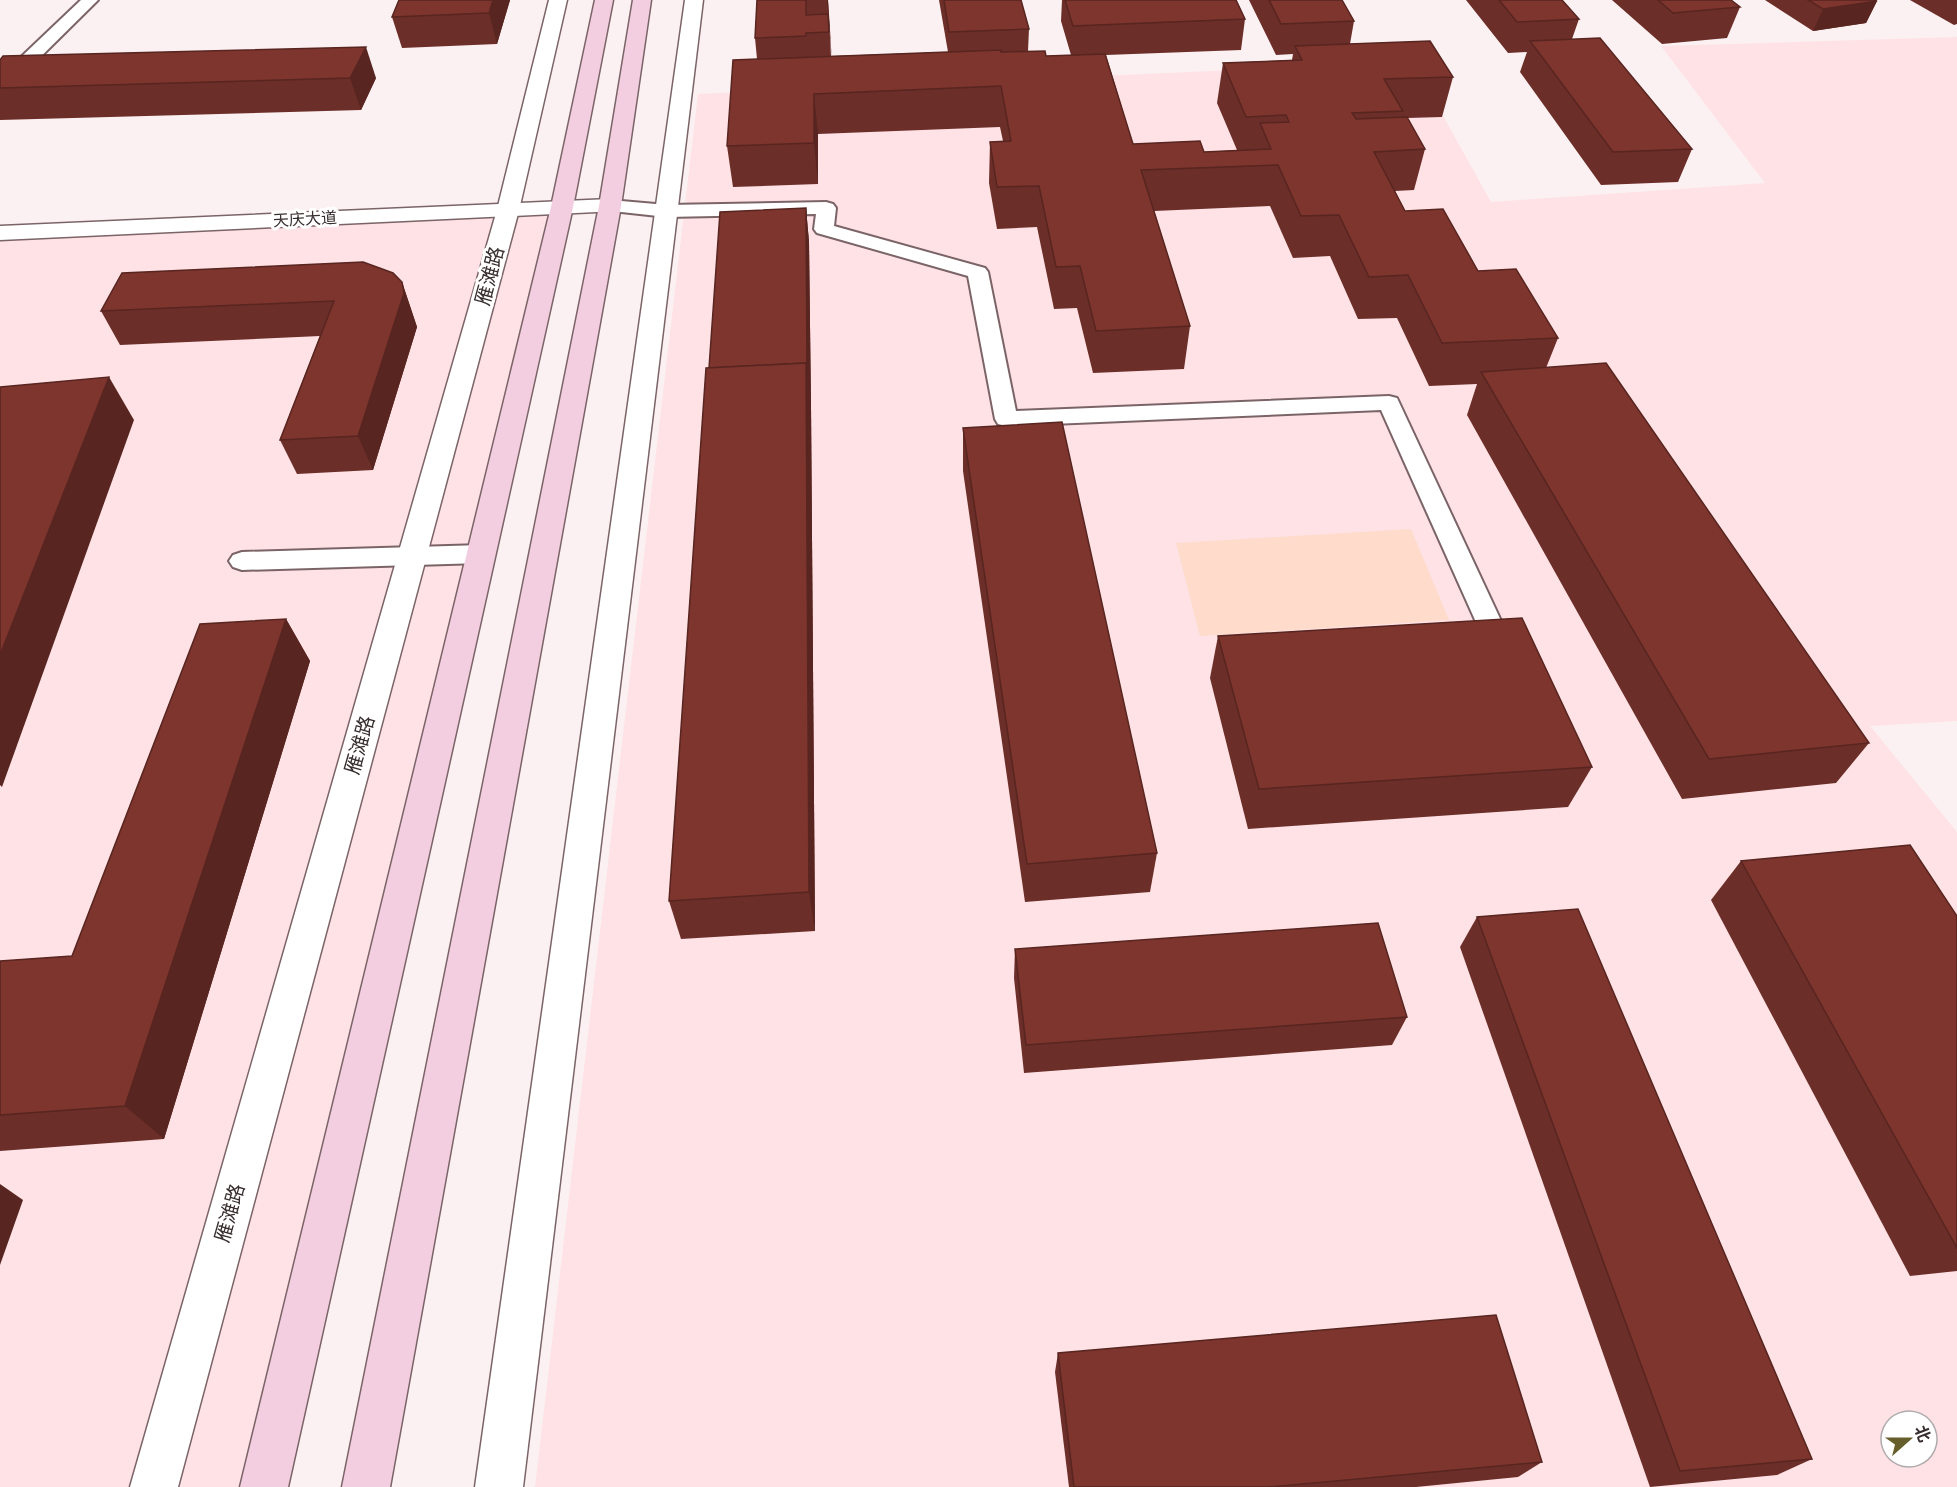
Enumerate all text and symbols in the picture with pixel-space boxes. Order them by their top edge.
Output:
street label: 天庆大道 [273,208,337,230]
street label: 雁滩路 [471,244,509,308]
street label: 雁滩路 [341,713,379,777]
street label: 雁滩路 [211,1181,249,1245]
north arrow [1879,1409,1939,1469]
text: 北 [1911,1423,1934,1445]

